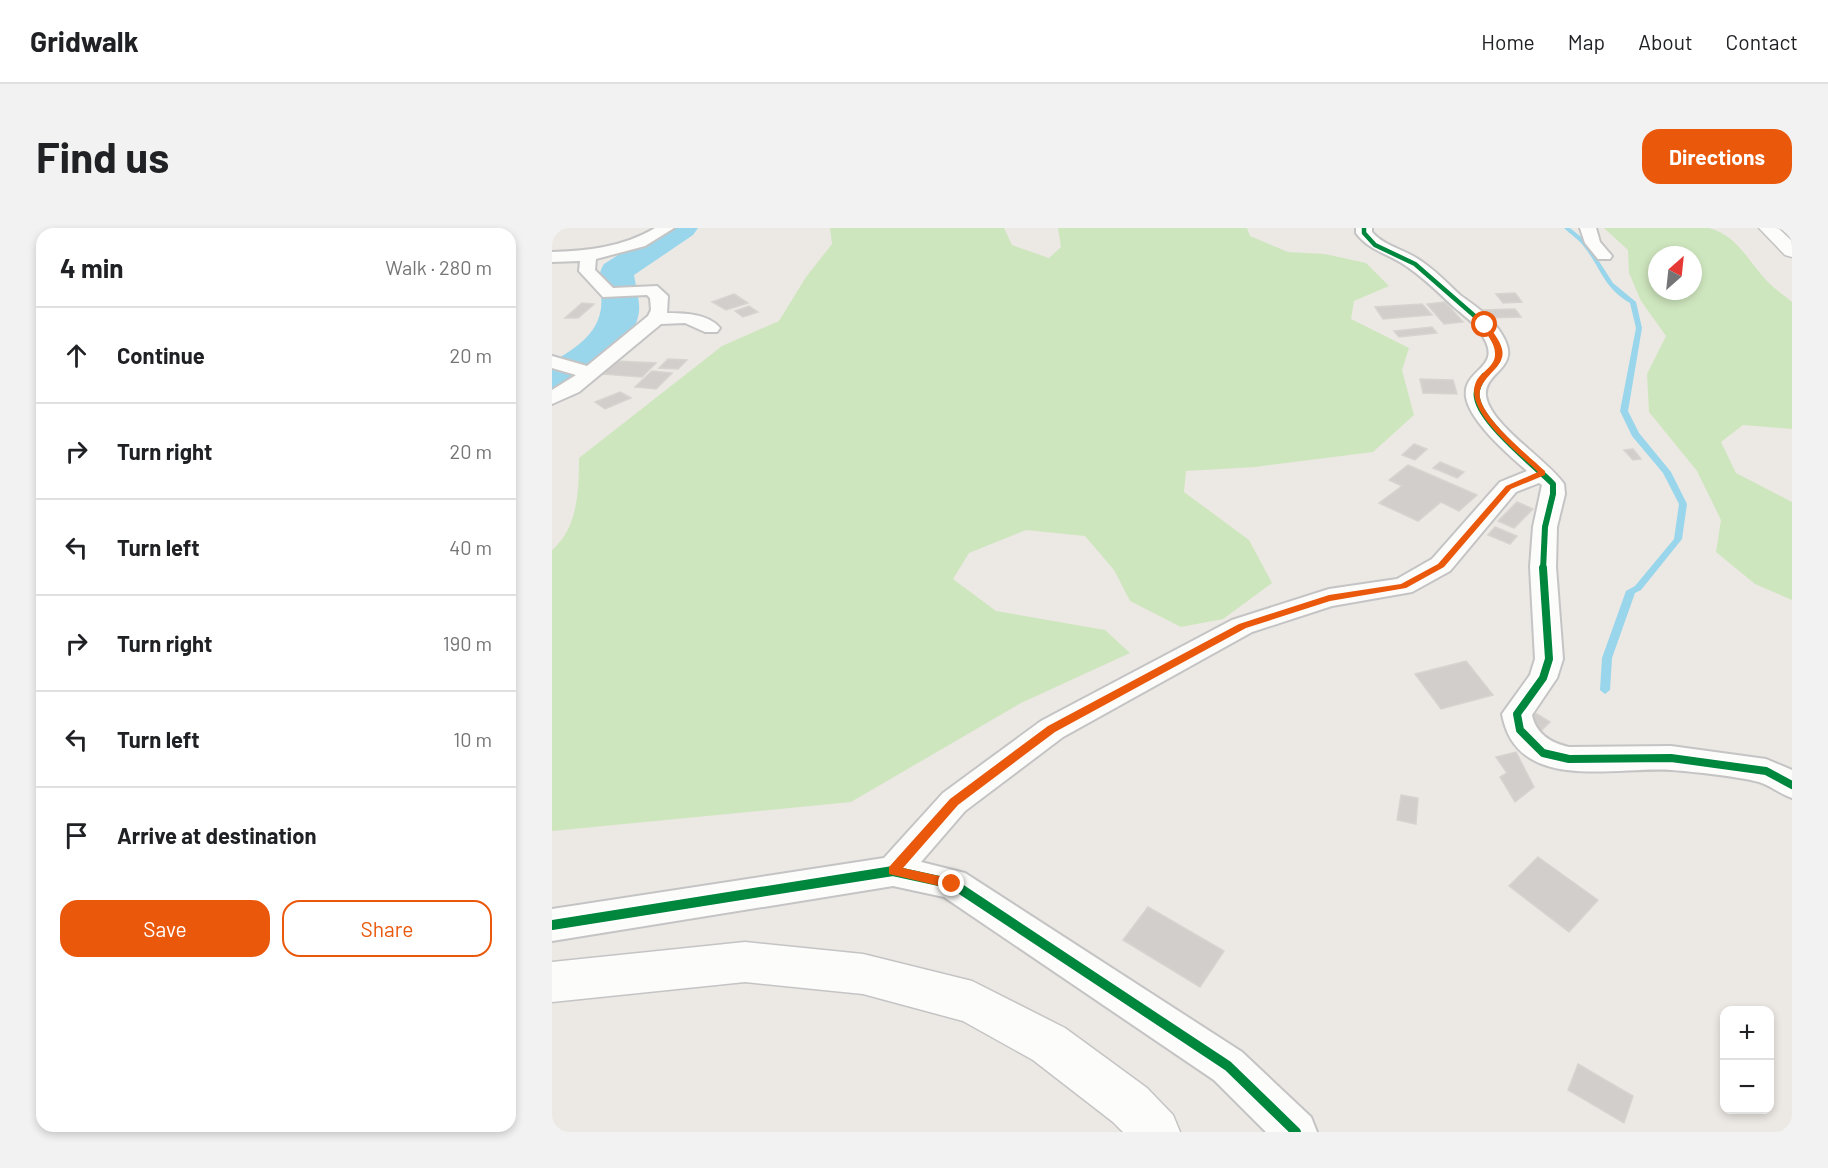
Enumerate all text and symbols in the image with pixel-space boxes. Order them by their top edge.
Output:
text: Gridwalk [30,24,139,58]
text: Home [1481,29,1535,54]
text: Map [1568,29,1605,54]
text: About [1638,29,1693,54]
text: Contact [1726,29,1798,54]
button: Directions [1642,129,1792,184]
text: Find us [36,131,169,181]
north arrow [1648,246,1702,300]
text: 4 min [60,252,124,283]
text: Walk · 280 m [385,255,492,279]
route start [1471,311,1497,337]
icon: ahead [60,339,93,372]
text: Continue [117,342,205,368]
text: 20 m [449,343,492,367]
icon: right [60,435,93,468]
text: Turn right [117,438,212,464]
text: 20 m [449,439,492,463]
icon: left [60,531,93,564]
text: Turn left [117,534,200,560]
text: 40 m [449,535,492,559]
icon: right [60,627,93,660]
text: Turn right [117,630,212,656]
text: 190 m [443,631,492,655]
icon: left [60,723,93,756]
text: Turn left [117,726,200,752]
text: 10 m [453,727,492,751]
icon: arrive [60,819,93,852]
text: Arrive at destination [117,822,316,848]
route end [938,870,964,896]
button: Save [60,900,270,957]
button: Share [282,900,492,957]
map controls [1720,1006,1774,1114]
button: + [1720,1006,1774,1060]
button: − [1720,1060,1774,1114]

